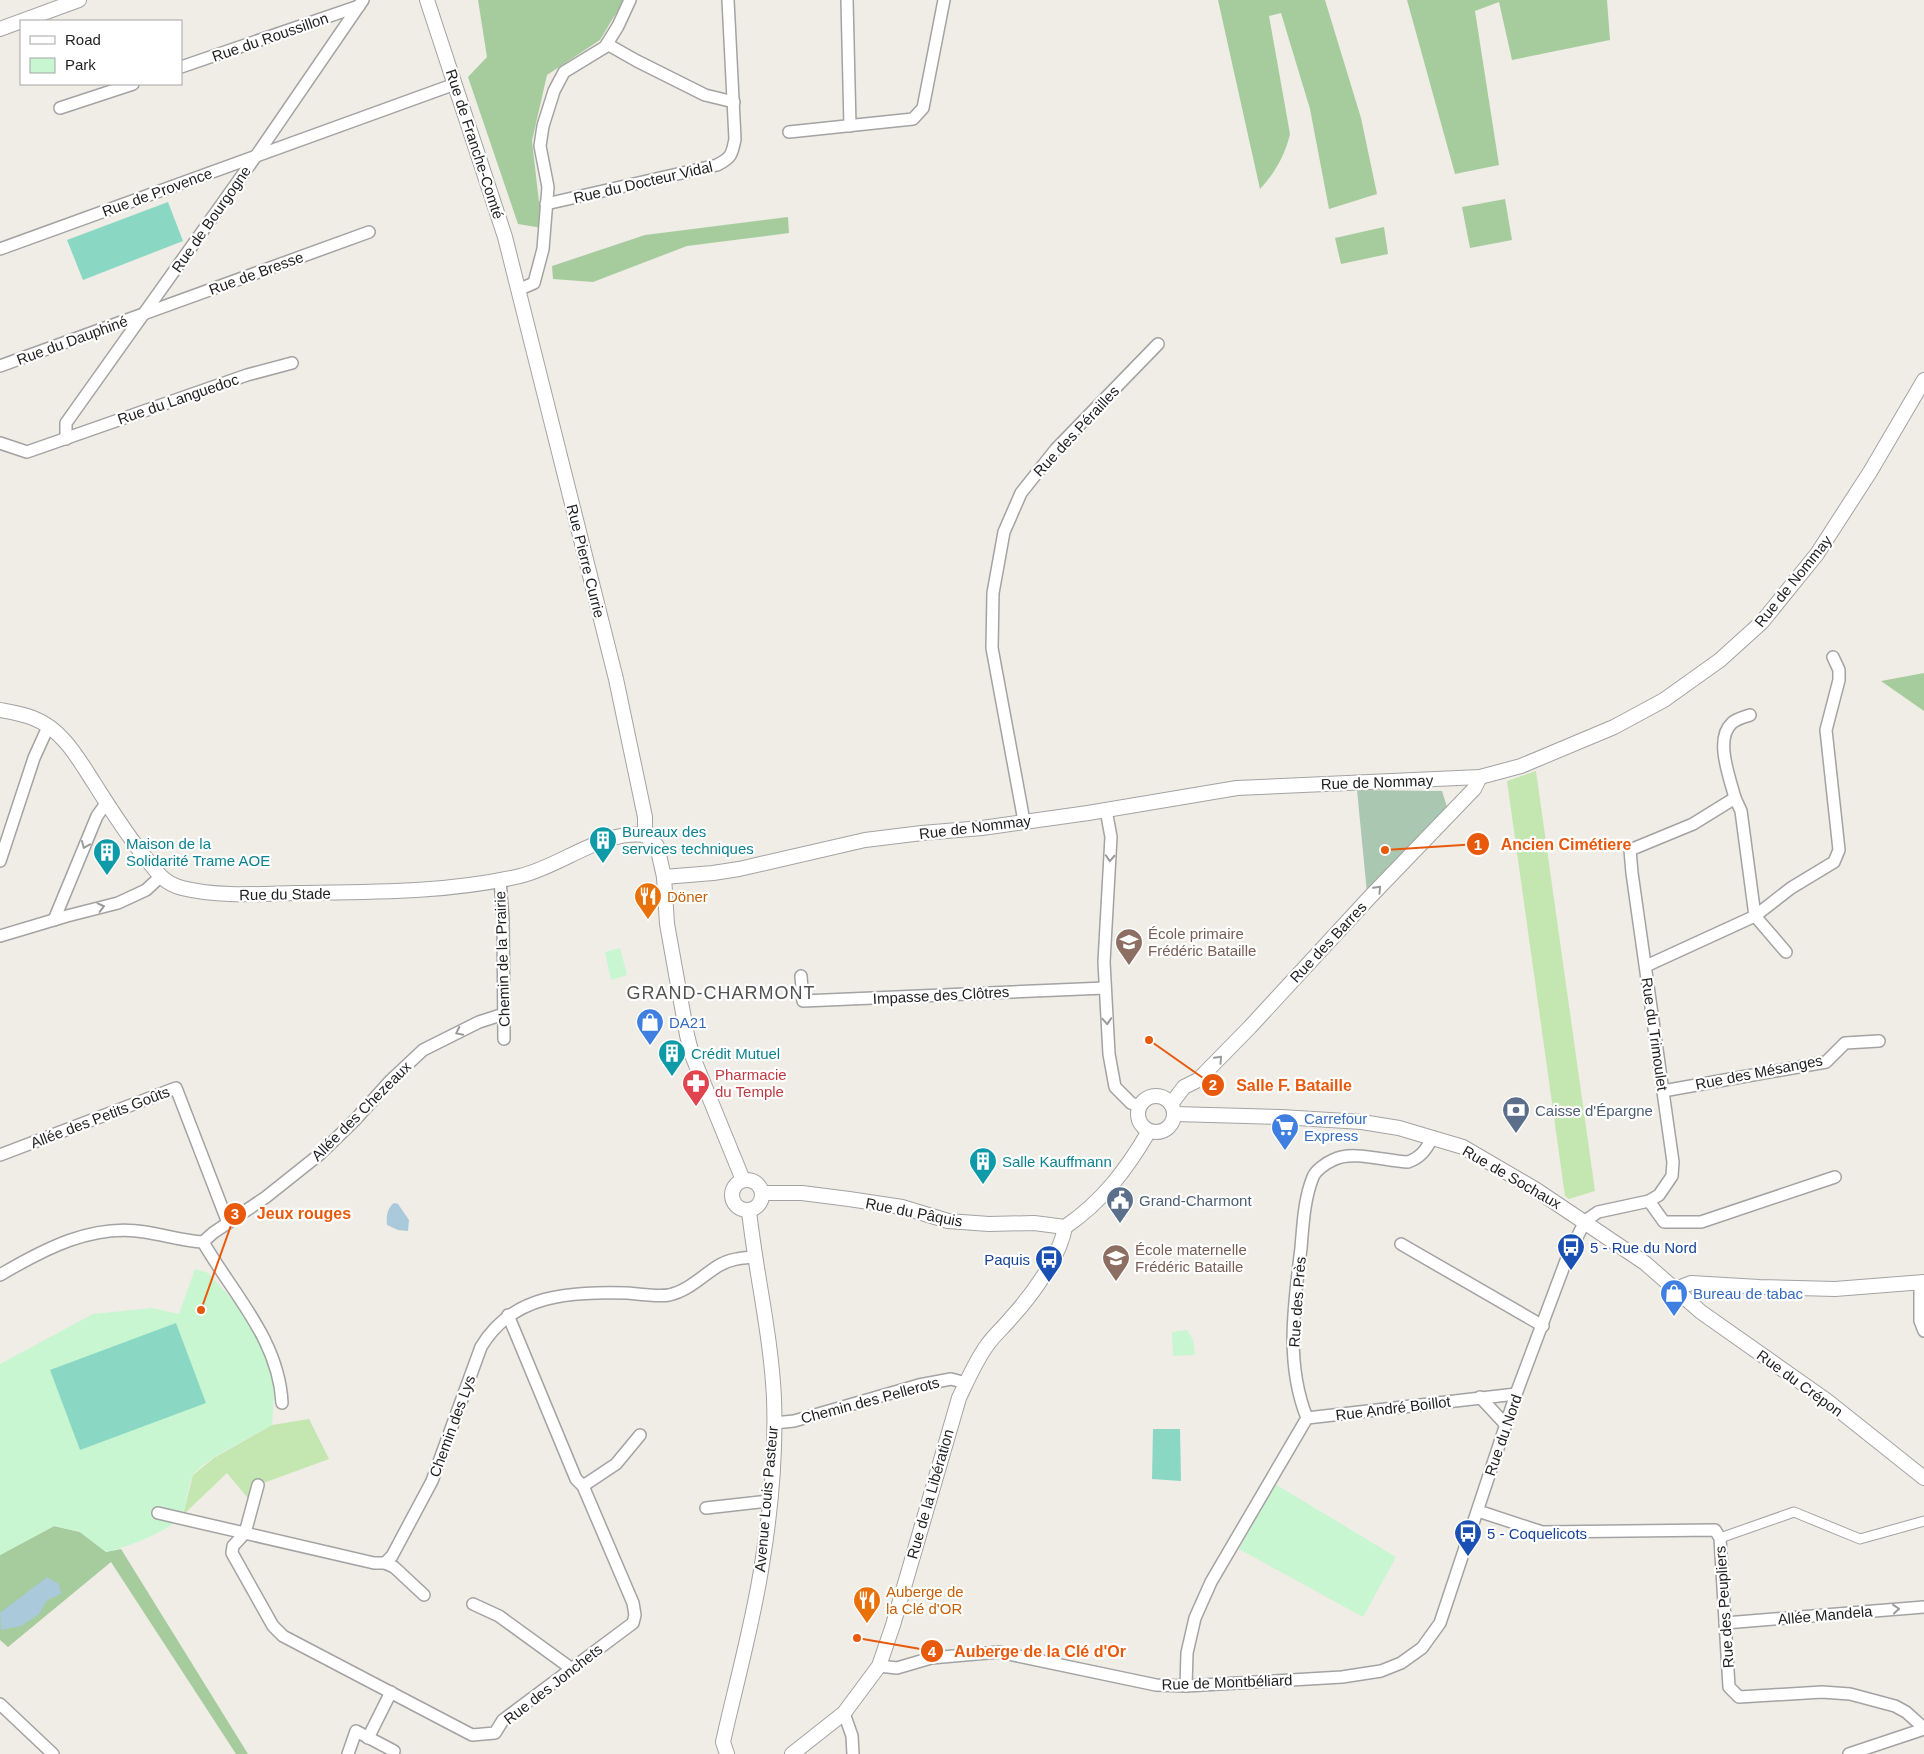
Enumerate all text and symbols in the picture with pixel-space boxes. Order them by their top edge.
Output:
street label: Rue du Roussillon [210,9,330,65]
legend [20,20,182,85]
text: Road [65,31,101,48]
text: Park [65,56,96,73]
street label: Rue de Franche-Comté [443,67,507,221]
street label: Rue du Docteur Vidal [572,158,714,206]
street label: Rue de Bourgogne [168,163,254,275]
street label: Rue de Provence [100,164,214,220]
street label: Rue de Bresse [206,248,306,298]
street label: Rue du Dauphiné [14,312,130,368]
street label: Rue du Languedoc [115,370,241,428]
street label: Rue des Pérailles [1030,382,1122,480]
street label: Rue Pierre Currie [564,502,608,620]
street label: Rue de Nommay [1751,532,1835,630]
street label: Rue de Nommay [1320,772,1434,792]
street label: Rue de Nommay [918,812,1032,842]
place label: Bureaux des services techniques [622,823,754,857]
building icon: Bureaux des services techniques [588,825,618,864]
callout: Ancien Cimétiere [1466,829,1641,860]
place label: Maison de la Solidarité Trame AOE [126,835,270,869]
text: 1 [1474,836,1482,853]
text: Ancien Cimétiere [1501,836,1631,853]
building icon: Maison de la Solidarité Trame AOE [92,837,122,876]
one-way arrow [80,840,91,849]
one-way arrow [1105,855,1116,863]
restaurant icon: Döner [633,881,663,920]
street label: Rue du Stade [239,885,331,903]
one-way arrow [1372,886,1381,895]
place label: Döner [667,888,708,905]
street label: Chemin de la Prairie [491,891,513,1027]
street label: Rue des Barres [1286,898,1370,986]
one-way arrow [96,903,104,913]
place label: École primaire Frédéric Bataille [1148,925,1256,959]
school or university icon: École primaire Frédéric Bataille [1114,927,1144,966]
street label: Rue du Trimoulet [1639,976,1671,1093]
district label: GRAND-CHARMONT [627,983,816,1003]
street label: Impasse des Clôtres [872,983,1010,1007]
shop icon: DA21 [635,1007,665,1046]
place label: DA21 [669,1014,707,1031]
one-way arrow [1101,1017,1112,1025]
one-way arrow [455,1026,464,1036]
building icon: Crédit Mutuel [657,1038,687,1077]
place label: Crédit Mutuel [691,1045,780,1062]
street label: Rue des Mésanges [1694,1051,1824,1093]
one-way arrow [1213,1056,1222,1065]
street label: Allée des Chezeaux [308,1057,415,1164]
place label: Pharmacie du Temple [715,1066,787,1100]
pharmacy icon: Pharmacie du Temple [681,1068,711,1107]
callout: Salle F. Bataille [1201,1070,1361,1101]
text: 2 [1209,1076,1217,1093]
text: Salle F. Bataille [1236,1077,1352,1094]
street label: Allée des Petits Goûts [28,1083,172,1151]
bank icon: Caisse d'Épargne [1501,1095,1531,1134]
place label: Caisse d'Épargne [1535,1102,1653,1119]
place label: Carrefour Express [1304,1110,1367,1144]
supermarket icon: Carrefour Express [1270,1112,1300,1151]
street label: Rue de Sochaux [1460,1142,1565,1212]
building icon: Salle Kauffmann [968,1146,998,1185]
place label: Salle Kauffmann [1002,1153,1112,1170]
public building icon: Grand-Charmont [1105,1185,1135,1224]
place label: Grand-Charmont [1139,1192,1252,1209]
street label: Rue du Pâquis [864,1194,964,1230]
callout: Jeux rouges [222,1198,361,1229]
text: 3 [231,1205,239,1222]
text: Jeux rouges [257,1205,351,1222]
bus stop icon: 5 - Rue du Nord [1556,1232,1586,1271]
place label: 5 - Rue du Nord [1590,1239,1697,1256]
place label: École maternelle Frédéric Bataille [1135,1241,1247,1275]
school or university icon: École maternelle Frédéric Bataille [1101,1243,1131,1282]
bus stop icon: Paquis [1034,1244,1064,1283]
place label: Paquis [984,1251,1030,1268]
street label: Rue des Près [1285,1256,1309,1348]
shop icon: Bureau de tabac [1659,1278,1689,1317]
place label: Bureau de tabac [1693,1285,1804,1302]
street label: Rue du Crépon [1754,1346,1846,1420]
street label: Chemin des Lys [426,1373,478,1479]
street label: Chemin des Pellerots [799,1373,941,1427]
street label: Rue André Boillot [1334,1392,1452,1423]
street label: Rue du Nord [1481,1392,1525,1478]
street label: Avenue Louis Pasteur [751,1425,781,1573]
street label: Rue de la Libération [903,1427,957,1561]
bus stop icon: 5 - Coquelicots [1453,1518,1483,1557]
place label: 5 - Coquelicots [1487,1525,1587,1542]
street label: Rue des Peupliers [1711,1545,1737,1669]
place label: Auberge de la Clé d'OR [886,1583,964,1617]
restaurant icon: Auberge de la Clé d'OR [852,1585,882,1624]
street label: Allée Mandela [1777,1602,1874,1628]
one-way arrow [1892,1604,1900,1615]
callout: Auberge de la Clé d'Or [919,1636,1136,1667]
street label: Rue des Jonchets [500,1640,606,1728]
text: 4 [928,1643,937,1660]
text: Auberge de la Clé d'Or [954,1643,1126,1660]
street label: Rue de Montbéliard [1161,1671,1293,1693]

